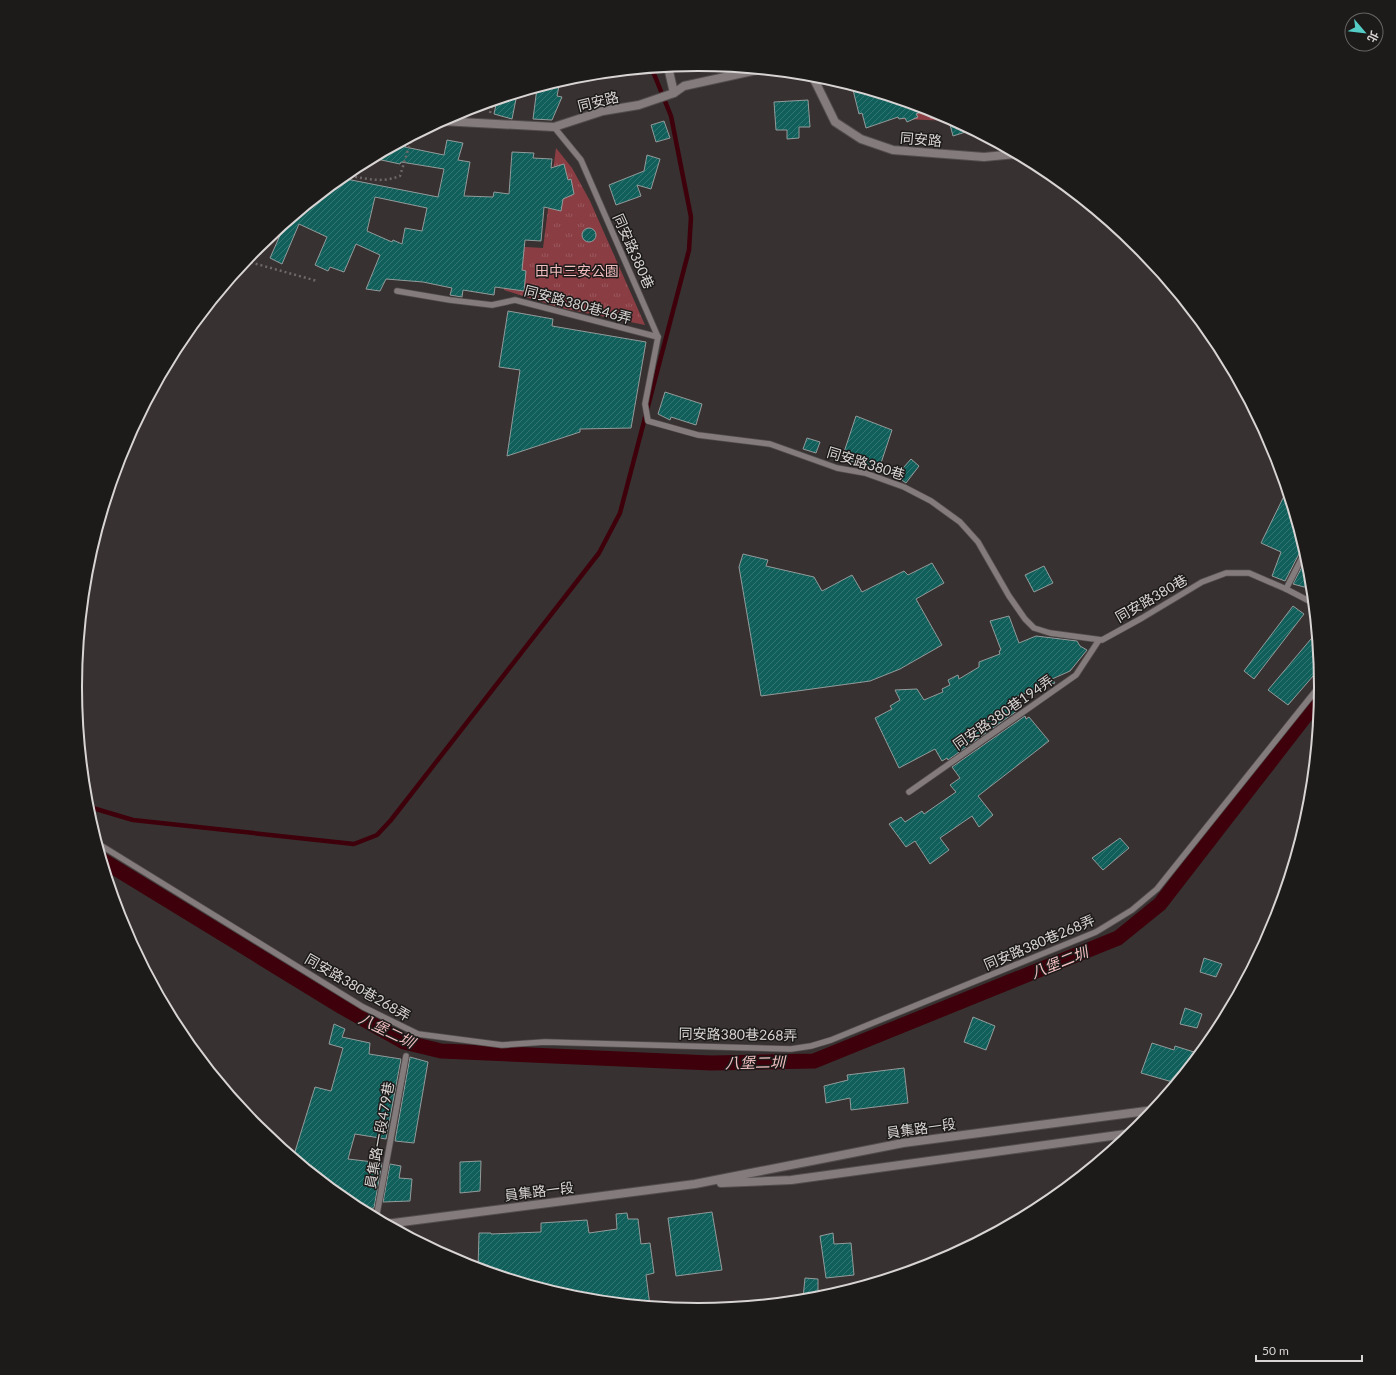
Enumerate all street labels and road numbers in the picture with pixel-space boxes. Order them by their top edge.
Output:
street label: 同安路 [576,88,620,114]
street label: 同安路 [899,129,943,149]
street label: 同安路380巷 [610,211,658,291]
street label: 同安路380巷46弄 [522,281,634,327]
street label: 同安路380巷 [825,443,907,483]
street label: 同安路380巷 [1112,571,1190,625]
street label: 同安路380巷194弄 [949,671,1057,753]
street label: 同安路380巷268弄 [981,911,1097,973]
street label: 同安路380巷268弄 [302,950,414,1024]
street label: 同安路380巷268弄 [678,1024,798,1044]
street label: 員集路一段479巷 [361,1080,397,1190]
street label: 員集路一段 [885,1115,957,1141]
street label: 員集路一段 [503,1178,575,1204]

